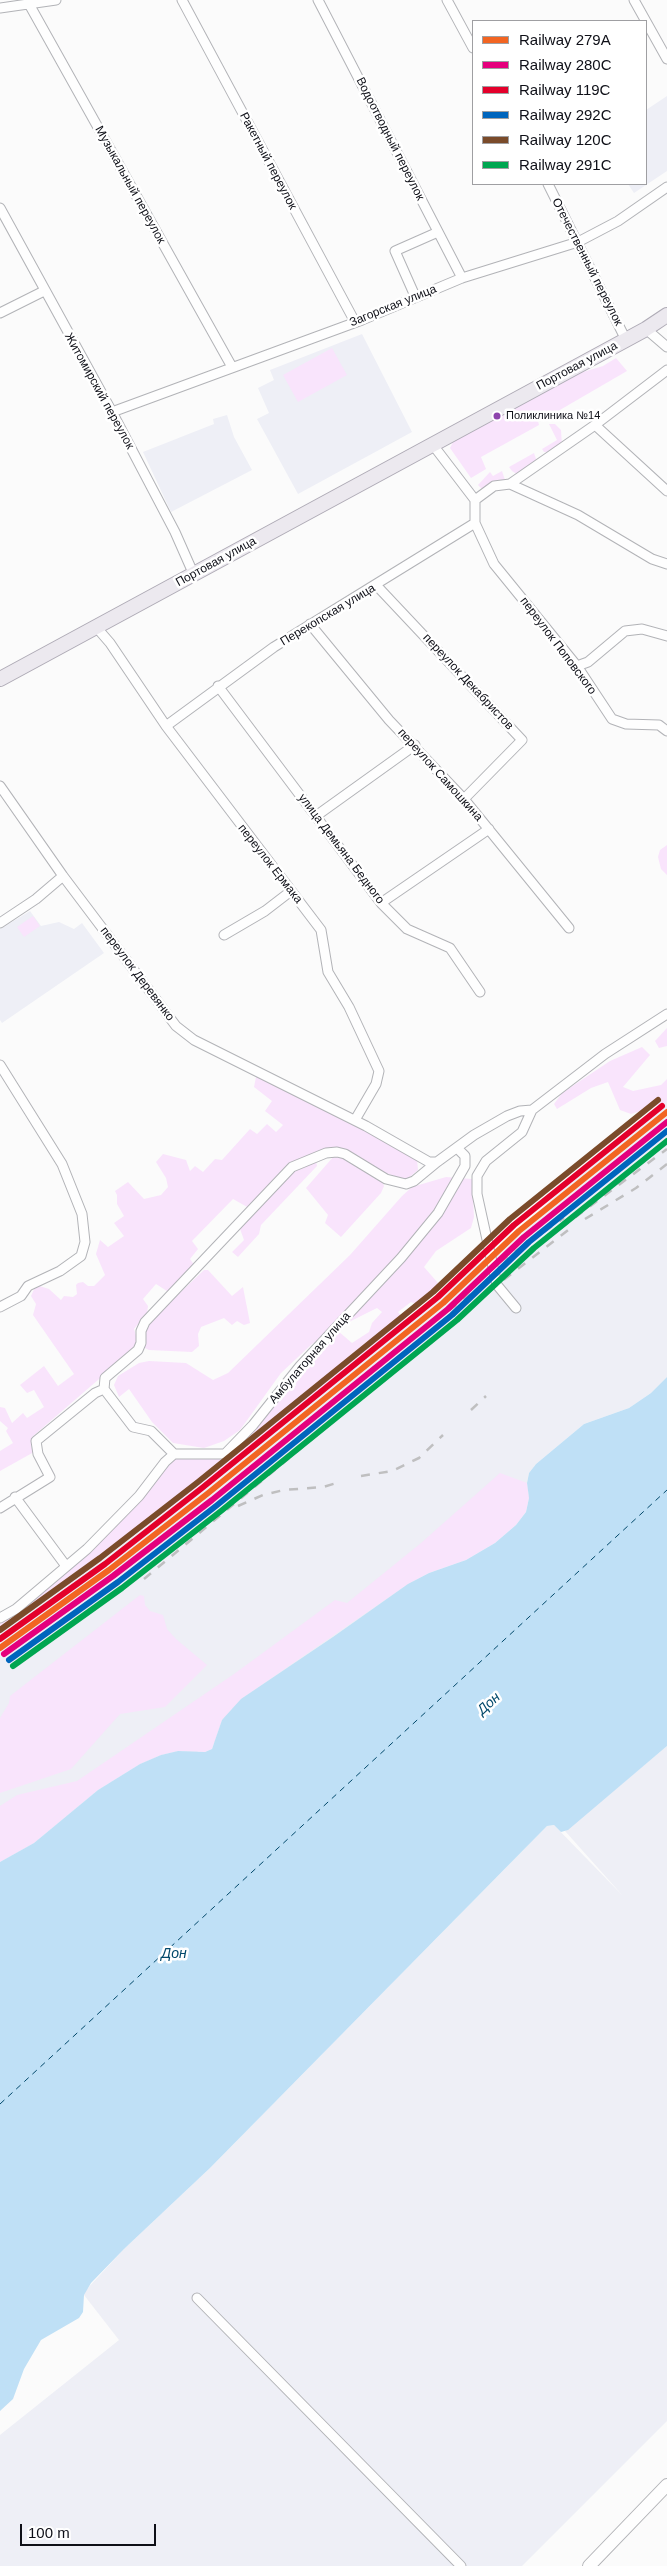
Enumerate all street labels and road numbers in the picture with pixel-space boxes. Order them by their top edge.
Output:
street label: Водоотводный переулок [353,75,427,203]
street label: Ракетный переулок [236,110,300,212]
street label: Музыкальный переулок [92,124,168,246]
street label: Отечественный переулок [548,196,626,328]
street label: Загорская улица [347,282,439,330]
street label: Житомирский переулок [61,330,137,452]
street label: Портовая улица [534,339,620,393]
street label: Портовая улица [173,534,259,590]
street label: Перекопская улица [278,581,378,649]
street label: переулок Поповского [517,595,599,697]
street label: переулок Декабристов [420,631,516,733]
street label: переулок Самошкина [395,726,485,824]
street label: улица Демьяна Бедного [295,791,387,907]
street label: переулок Ермака [235,822,305,906]
street label: переулок Деревянко [97,924,177,1024]
street label: Амбулаторная улица [266,1309,354,1407]

